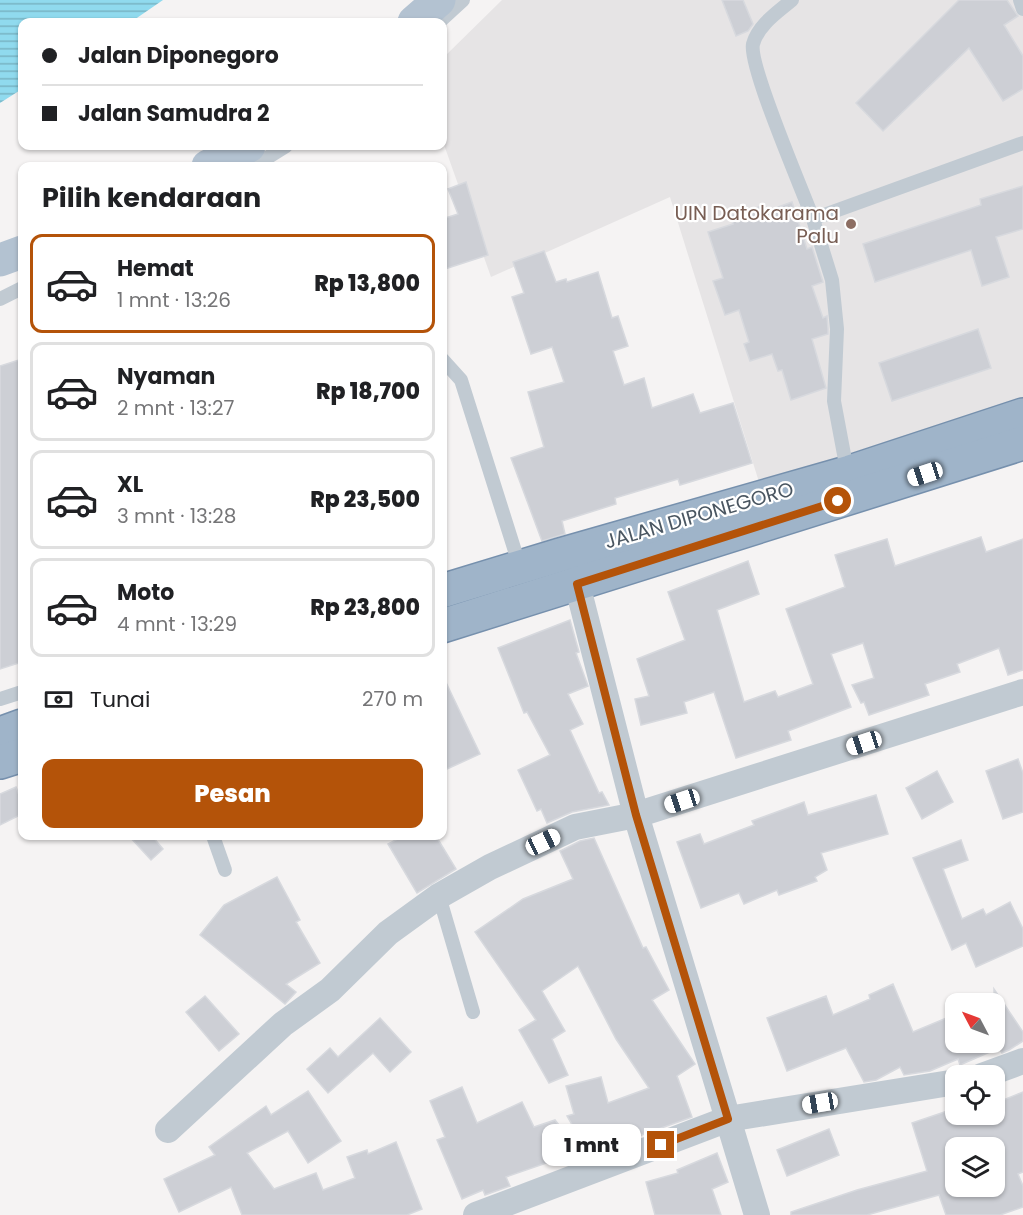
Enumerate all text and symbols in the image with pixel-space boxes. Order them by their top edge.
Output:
text: Jalan Diponegoro [78,40,279,71]
text: Jalan Samudra 2 [78,98,270,129]
text: Pilih kendaraan [42,179,261,216]
place label: UIN Datokarama Palu [675,199,839,250]
marker: UIN Datokarama Palu [844,217,858,231]
text: Hemat [117,253,194,284]
icon: car [45,257,99,311]
text: Rp 13,800 [314,268,420,299]
text: 1 mnt · 13:26 [117,286,231,314]
text: Nyaman [117,361,215,392]
icon: car [45,365,99,419]
text: Rp 18,700 [316,376,420,407]
text: 2 mnt · 13:27 [117,394,234,422]
car [905,460,945,488]
text: XL [117,469,143,500]
icon: car [45,473,99,527]
street label: JALAN DIPONEGORO [601,475,797,555]
text: Rp 23,500 [310,484,420,515]
route start [824,487,851,514]
text: 3 mnt · 13:28 [117,502,236,530]
text: Moto [117,577,174,608]
icon: car [45,581,99,635]
text: Rp 23,800 [310,592,420,623]
text: 4 mnt · 13:29 [117,610,237,638]
icon: cash [42,683,75,716]
text: Tunai [90,684,150,715]
text: 270 m [362,685,423,713]
car [844,729,884,757]
button: Pesan [42,759,423,828]
car [662,787,702,815]
car [523,826,563,858]
north arrow [945,993,1005,1053]
map controls [945,993,1005,1197]
button: locate [945,1065,1005,1125]
car [801,1091,839,1115]
callout: 1 mnt [541,1124,640,1166]
text: 1 mnt [564,1131,619,1159]
route end [647,1131,674,1158]
button: layers [945,1137,1005,1197]

